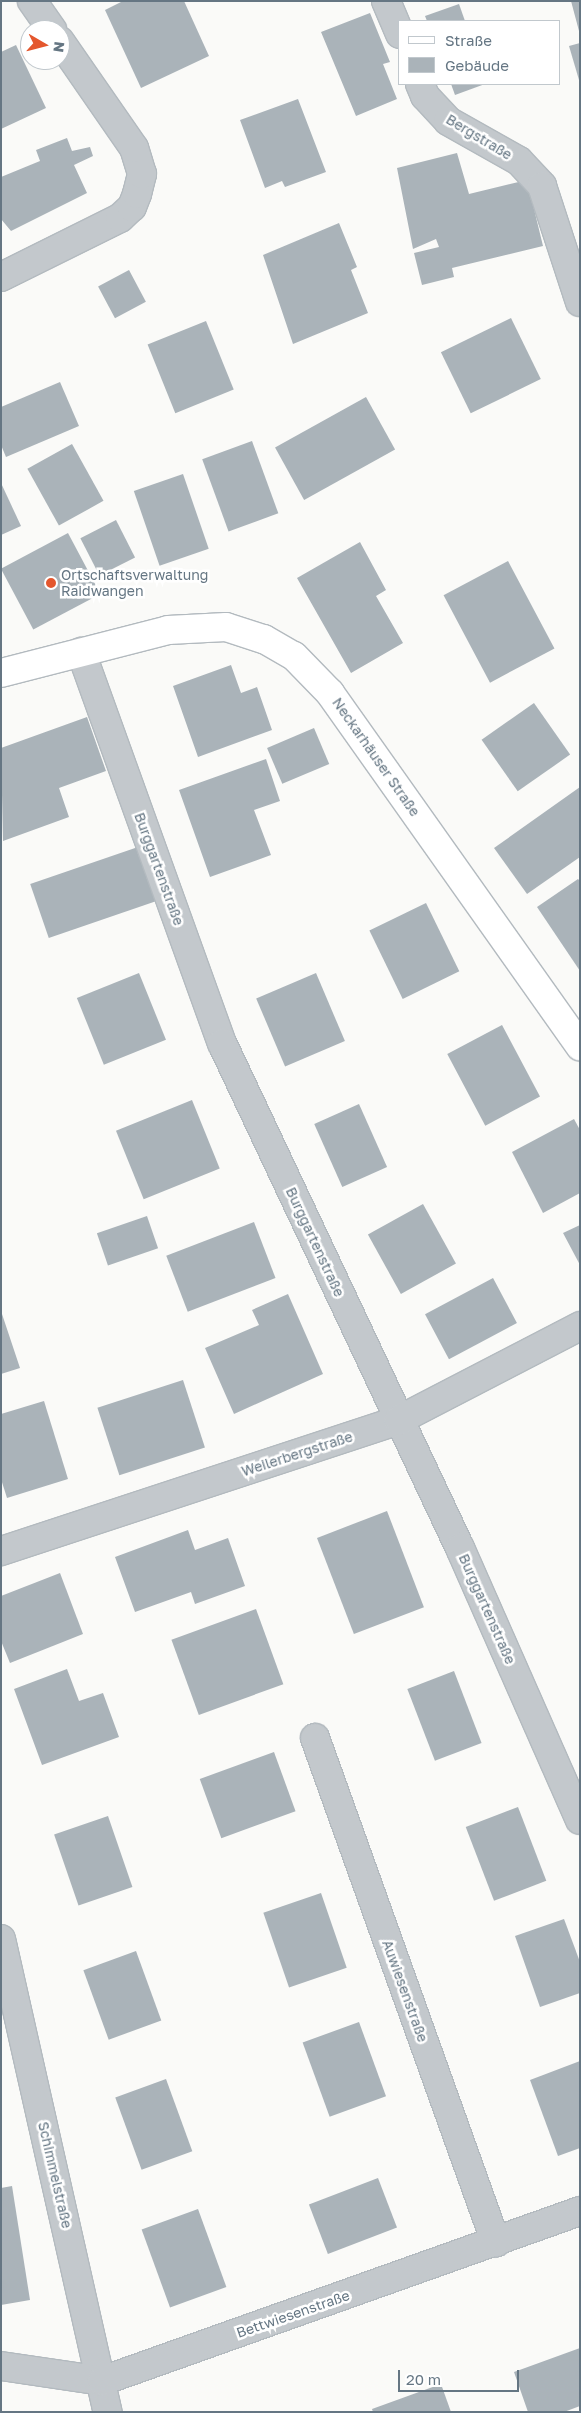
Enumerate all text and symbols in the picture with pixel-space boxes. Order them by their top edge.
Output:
north arrow [20,20,70,70]
legend [398,20,561,85]
text: Straße [445,31,492,49]
text: N [50,41,69,53]
text: Gebäude [445,56,509,74]
street label: Bergstraße [443,111,515,163]
place label: Ortschaftsverwaltung Raidwangen [61,567,208,600]
marker: Ortschaftsverwaltung Raidwangen [45,577,57,589]
street label: Neckarhäuser Straße [329,695,423,819]
street label: Burggartenstraße [131,810,187,928]
street label: Burggartenstraße [282,1185,348,1299]
street label: Weilerbergstraße [239,1428,355,1480]
street label: Burggartenstraße [455,1551,519,1667]
street label: Auwiesenstraße [379,1938,431,2044]
street label: Schimmelstraße [35,2120,75,2230]
street label: Bettwiesenstraße [234,2287,352,2341]
scale bar [401,2360,522,2392]
text: 20 m [406,2370,441,2388]

